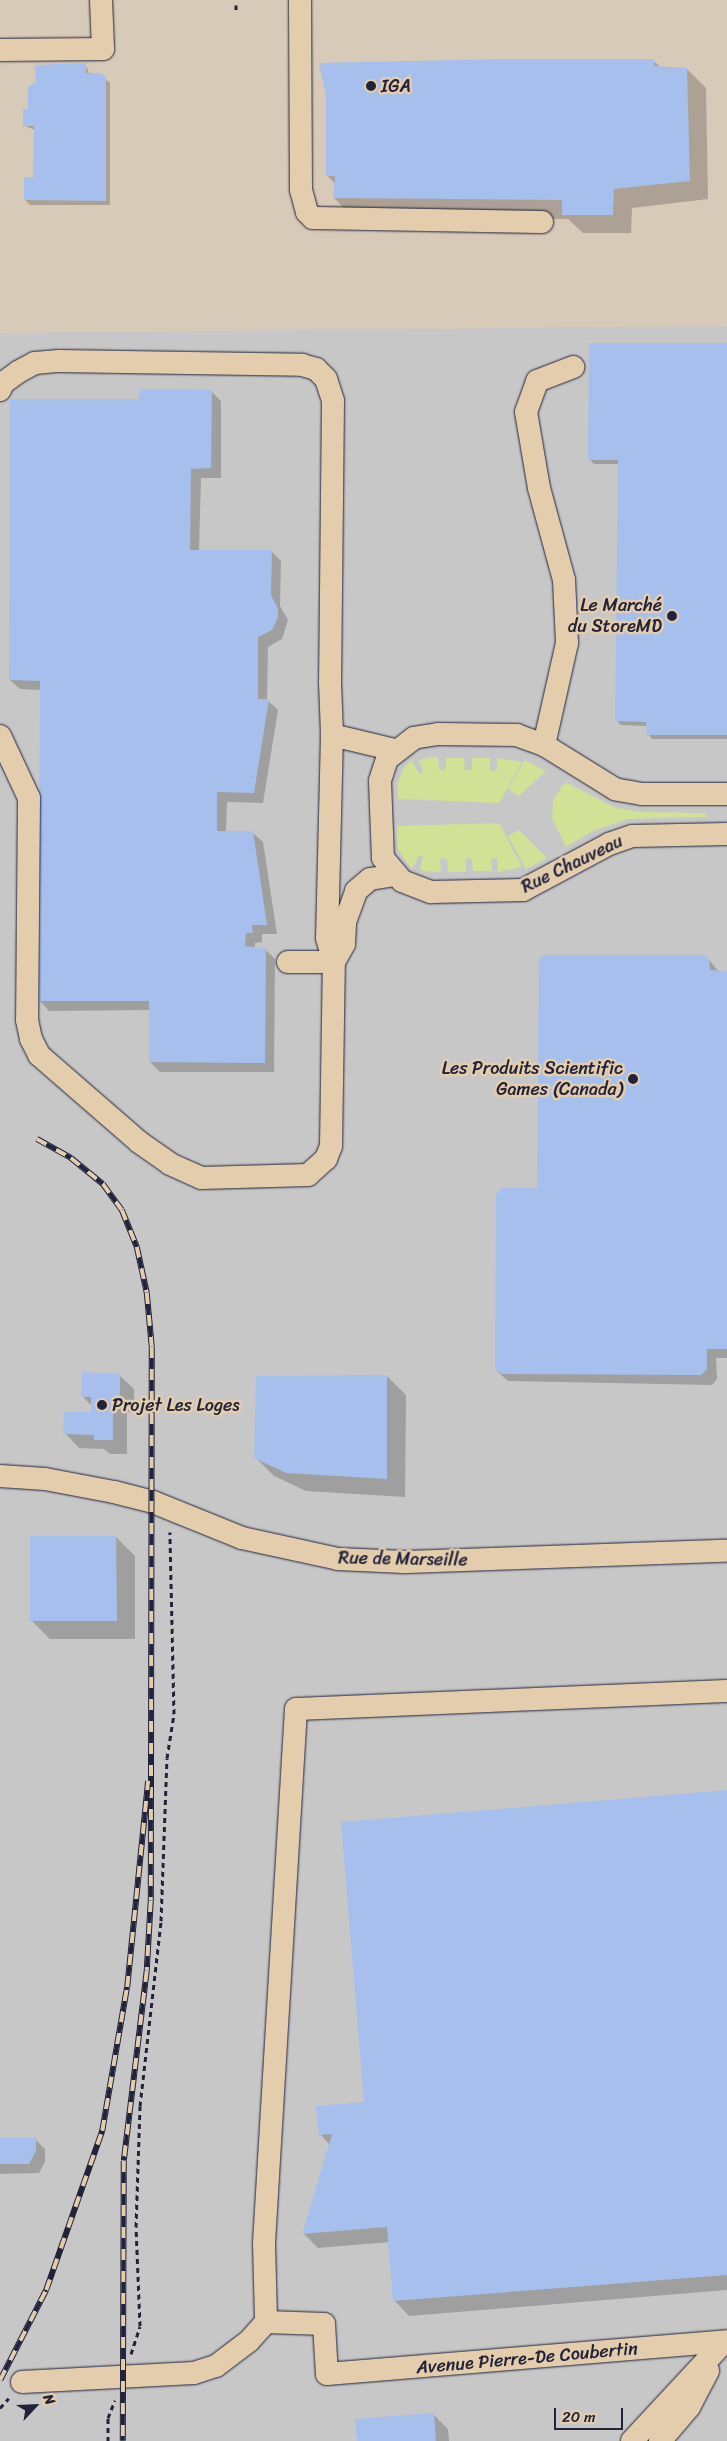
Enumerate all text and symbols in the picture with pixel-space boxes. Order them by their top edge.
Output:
place label: IGA [381,75,411,97]
marker: IGA [365,80,377,92]
place label: Le Marché du StoreMD [567,595,662,638]
marker: Le Marché du StoreMD [666,610,678,622]
street label: Rue Chauveau [518,830,626,898]
place label: Les Produits Scientific Games (Canada) [442,1058,623,1100]
marker: Les Produits Scientific Games (Canada) [627,1073,639,1085]
place label: Projet Les Loges [112,1394,241,1416]
marker: Projet Les Loges [96,1399,108,1411]
street label: Rue de Marseille [337,1547,469,1571]
street label: Avenue Pierre-De Coubertin [416,2338,638,2378]
north arrow [10,2381,60,2431]
text: N [36,2390,62,2409]
scale bar [557,2398,626,2430]
text: 20 m [562,2404,596,2430]

